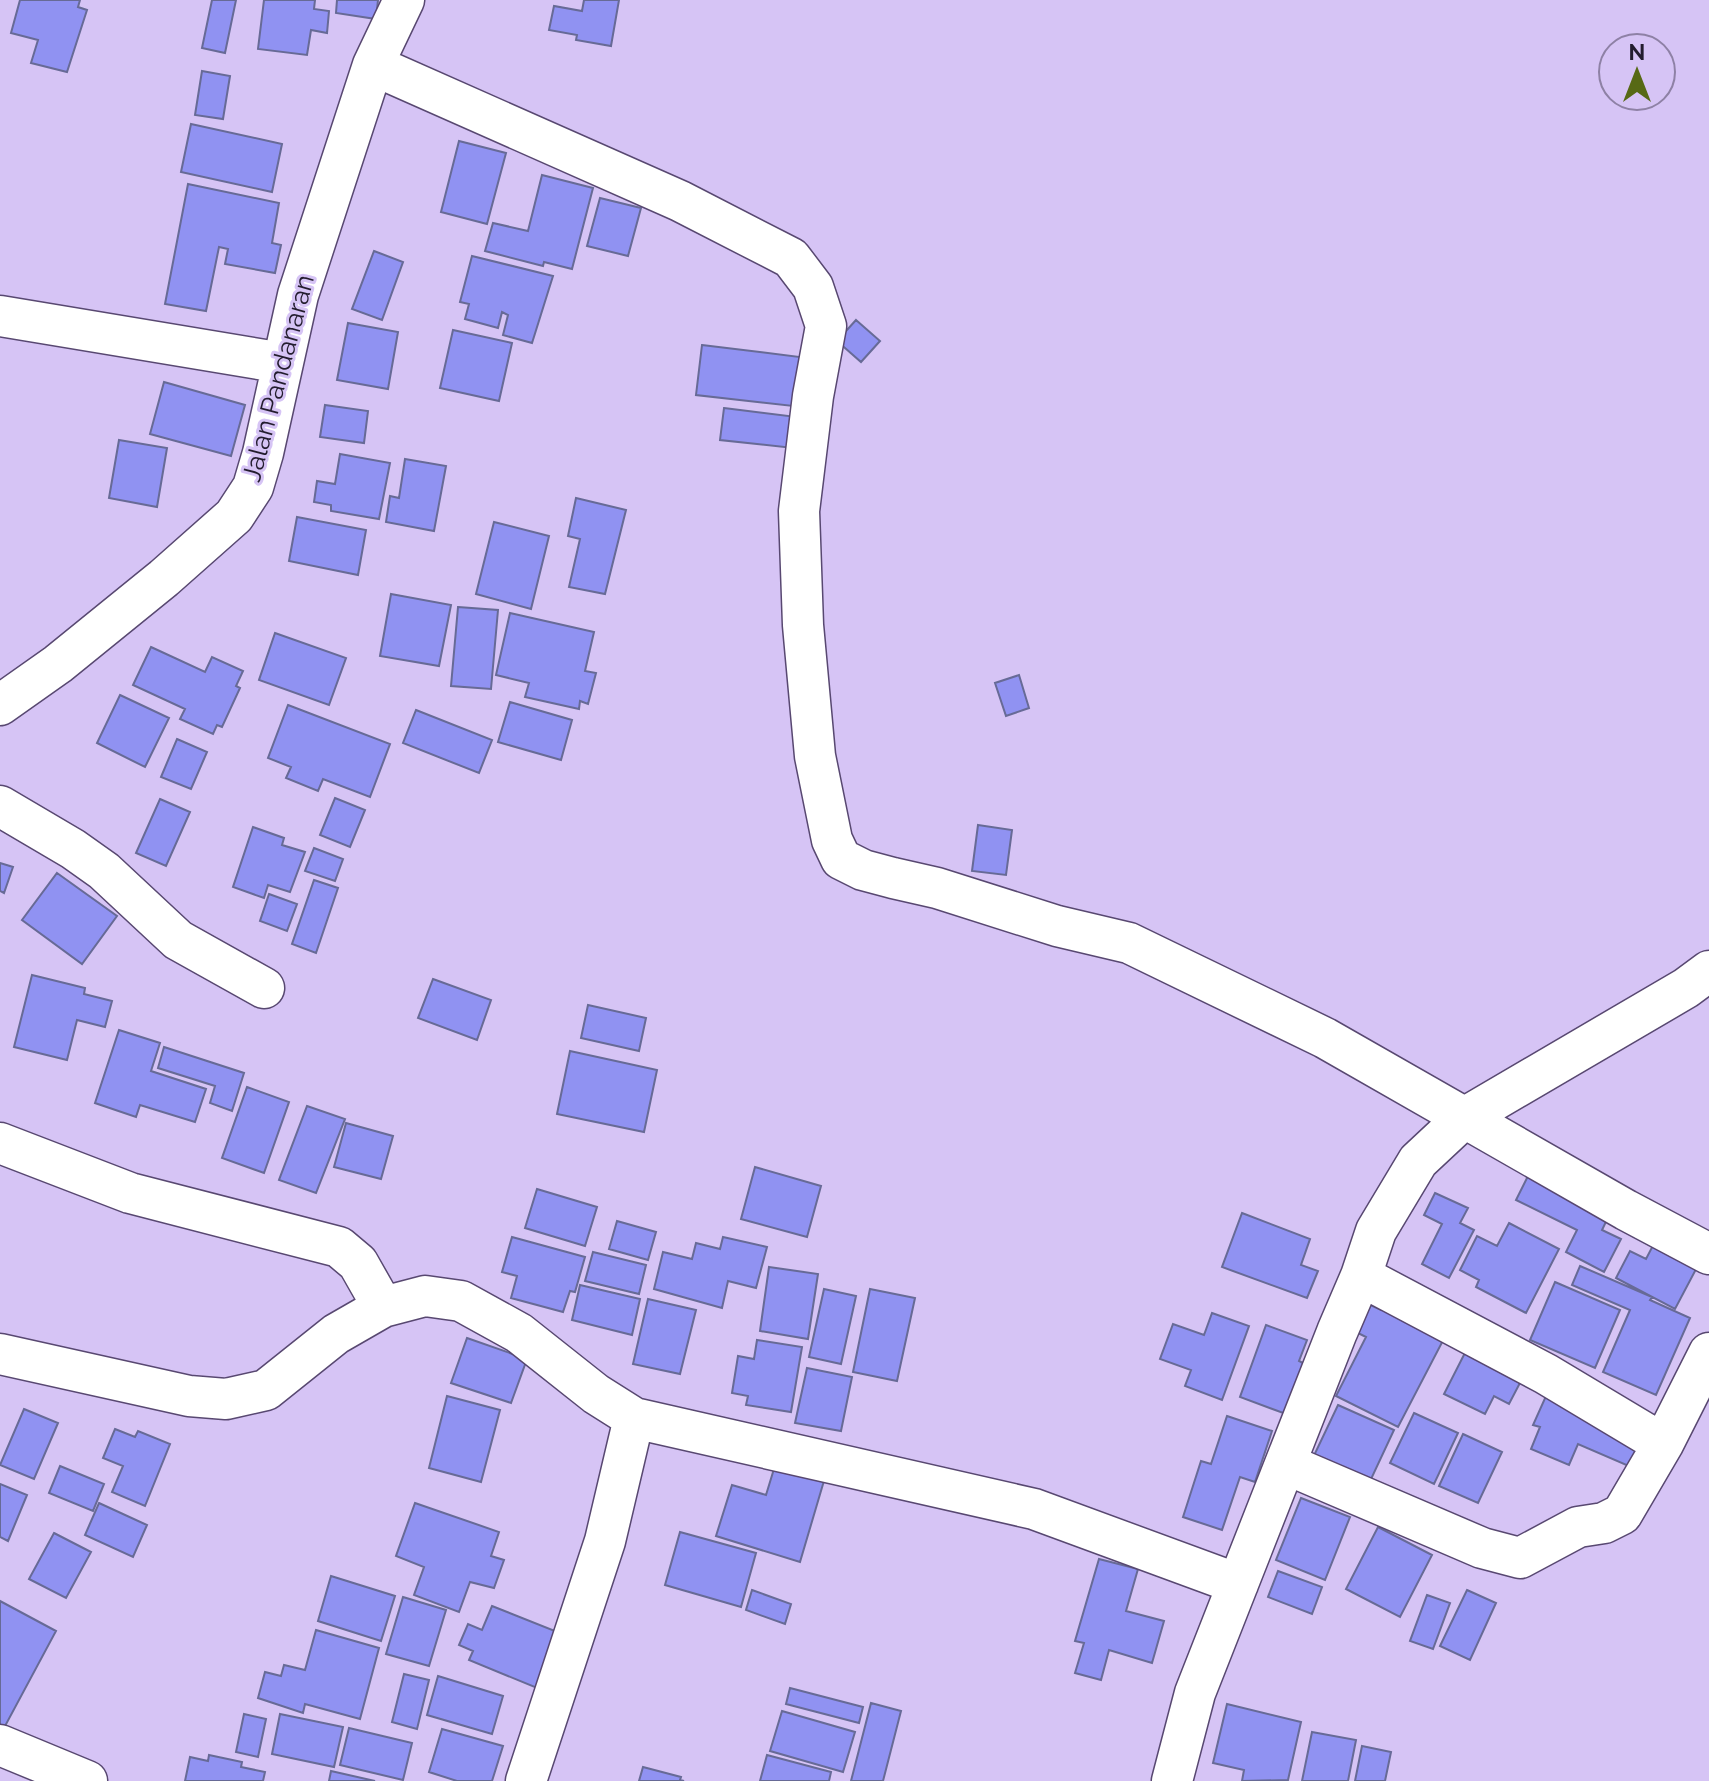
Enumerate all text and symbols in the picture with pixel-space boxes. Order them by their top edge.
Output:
north arrow [1597,32,1677,112]
text: N [1629,39,1645,65]
street label: Jalan Pandanaran [236,271,320,485]

